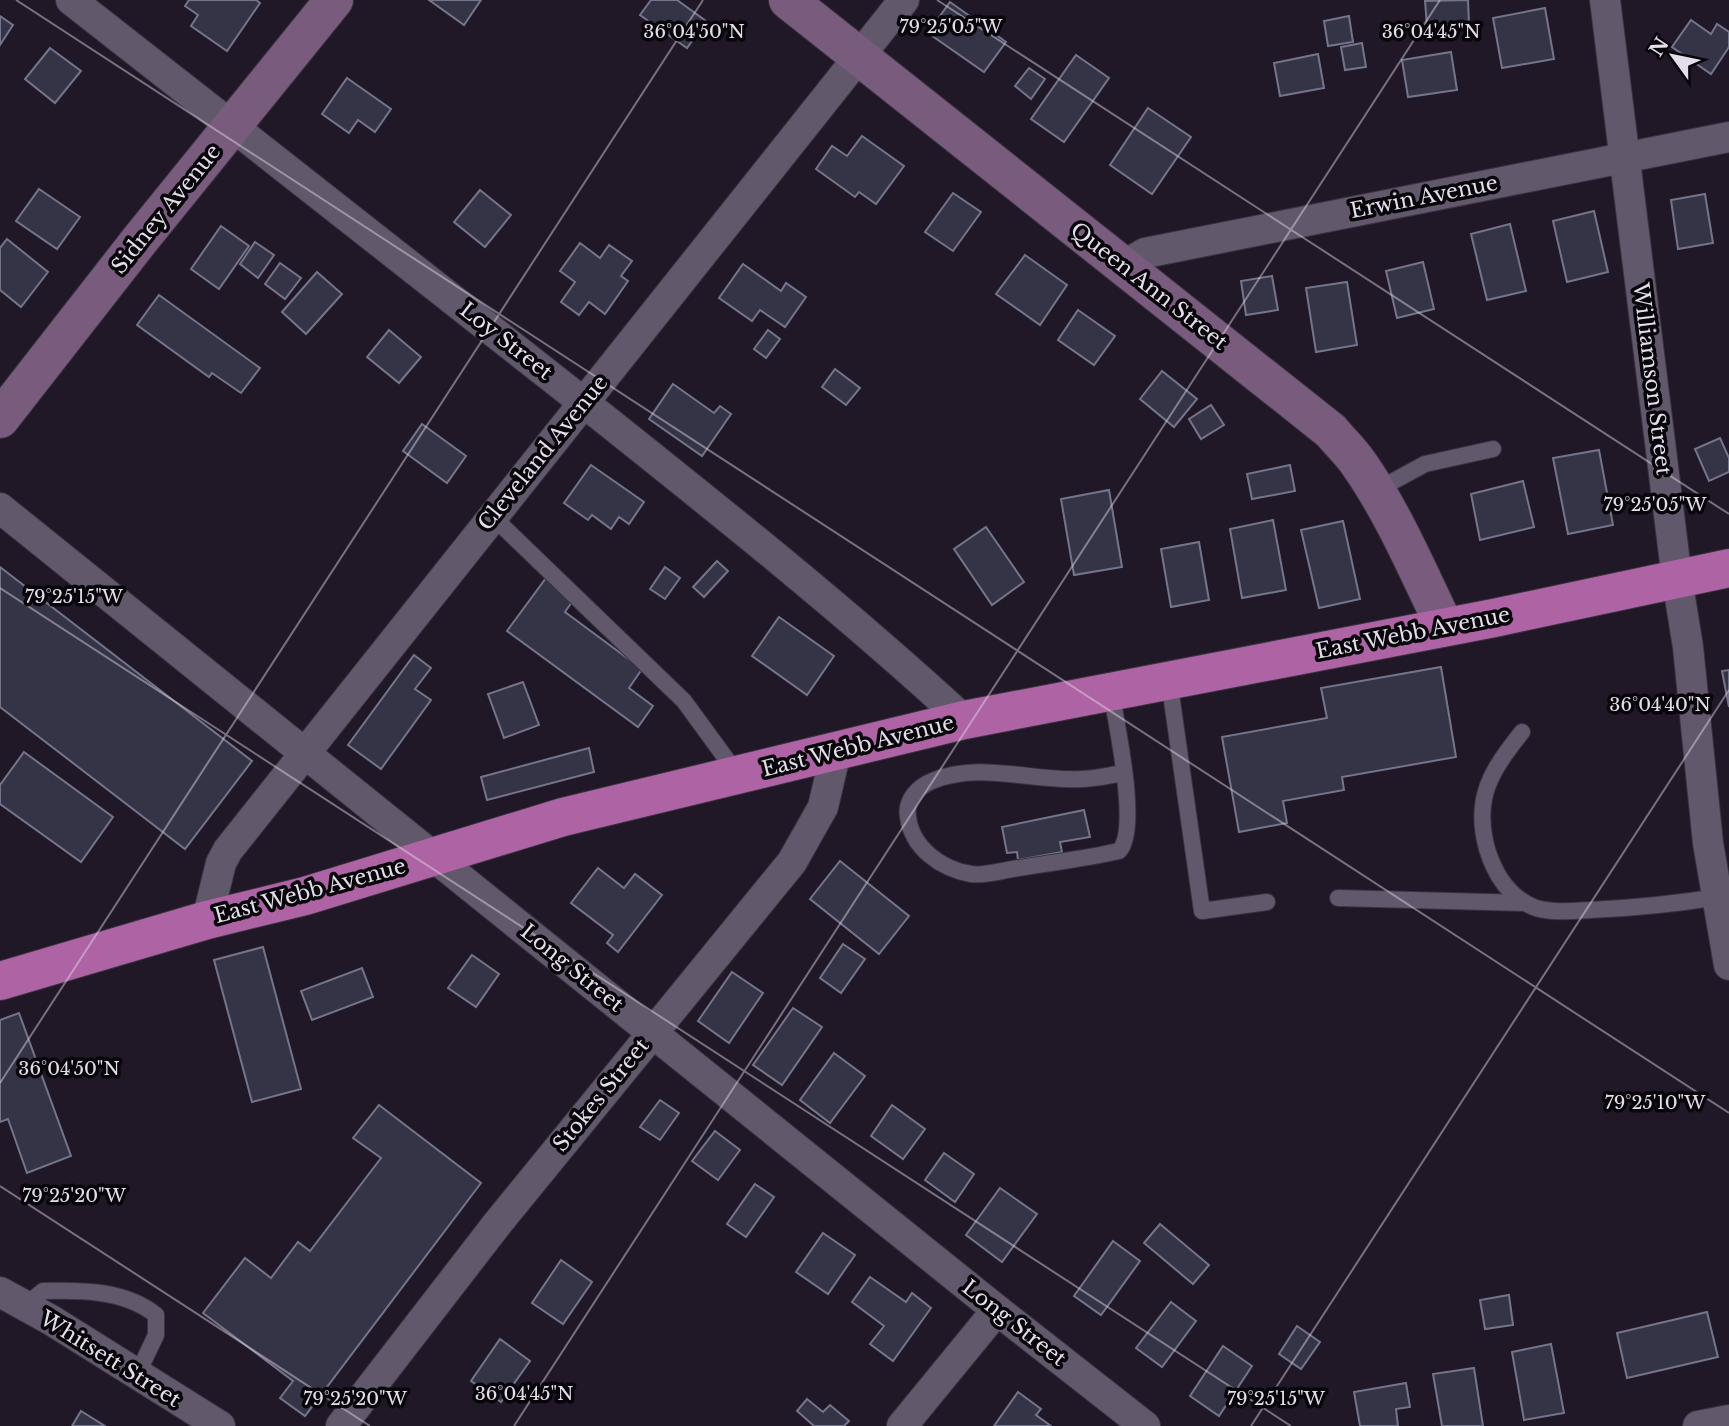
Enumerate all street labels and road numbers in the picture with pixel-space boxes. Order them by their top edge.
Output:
street label: Sidney Avenue [106,139,226,279]
street label: Erwin Avenue [1348,170,1500,224]
street label: Queen Ann Street [1065,217,1233,355]
street label: Williamson Street [1627,280,1677,477]
street label: Loy Street [454,297,558,385]
street label: Cleveland Avenue [472,370,614,536]
street label: East Webb Avenue [1314,601,1512,665]
street label: East Webb Avenue [759,710,957,782]
street label: East Webb Avenue [211,853,409,929]
street label: Long Street [515,919,629,1017]
street label: Stokes Street [547,1033,655,1157]
street label: Long Street [957,1274,1071,1372]
street label: Whitsett Street [34,1305,185,1413]

